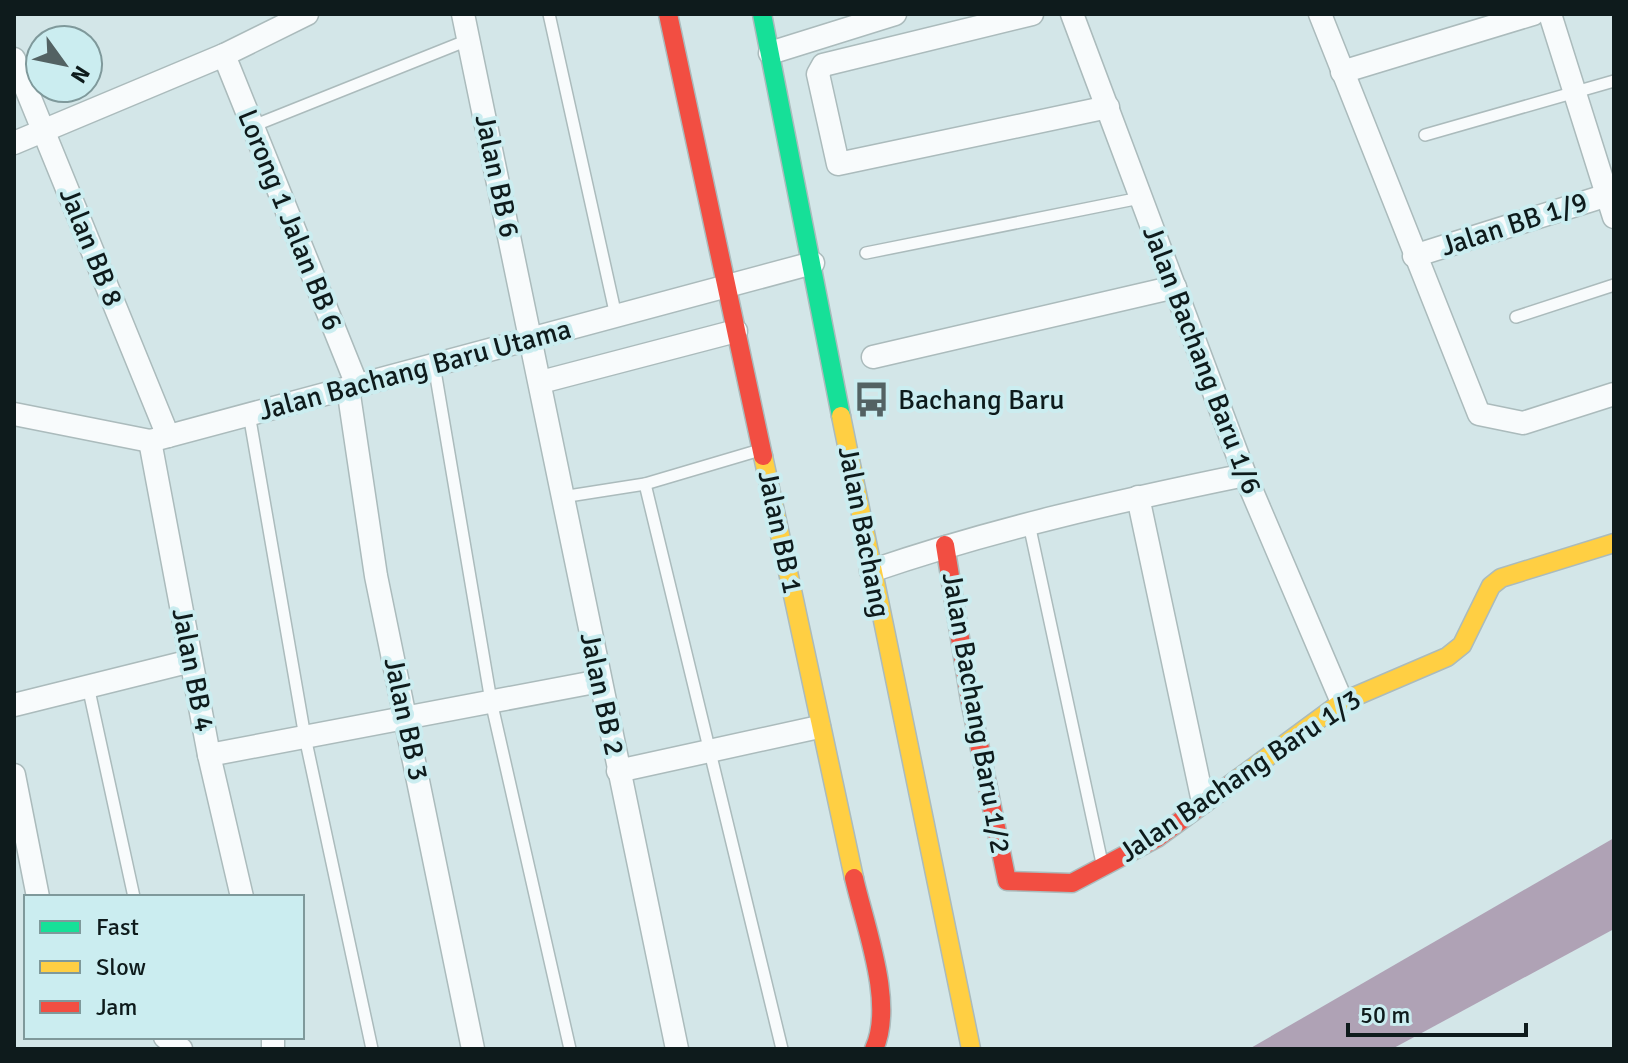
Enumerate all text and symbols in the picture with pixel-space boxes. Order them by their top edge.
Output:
north arrow [24,24,104,104]
text: N [65,61,96,88]
street label: Lorong 1 Jalan BB 6 [230,105,350,335]
street label: Jalan BB 6 [467,111,527,241]
street label: Jalan BB 8 [52,183,130,311]
street label: Jalan BB 1/9 [1436,184,1592,264]
street label: Jalan Bachang Baru 1/6 [1135,221,1269,499]
street label: Jalan Bachang Baru Utama [255,312,575,428]
bus stop icon: Bachang Baru [853,381,891,419]
place label: Bachang Baru [898,383,1065,417]
street label: Jalan Bachang [831,444,897,620]
street label: Jalan BB 1 [750,467,810,597]
street label: Jalan Bachang Baru 1/2 [935,570,1017,856]
street label: Jalan BB 4 [164,605,222,735]
street label: Jalan BB 2 [572,629,632,759]
street label: Jalan BB 3 [376,654,436,784]
street label: Jalan Bachang Baru 1/3 [1112,682,1368,870]
legend [24,895,304,1039]
text: Fast [96,912,139,942]
text: Slow [96,952,146,982]
scale bar [1348,987,1526,1037]
text: Jam [96,992,137,1022]
text: 50 m [1360,1000,1410,1030]

